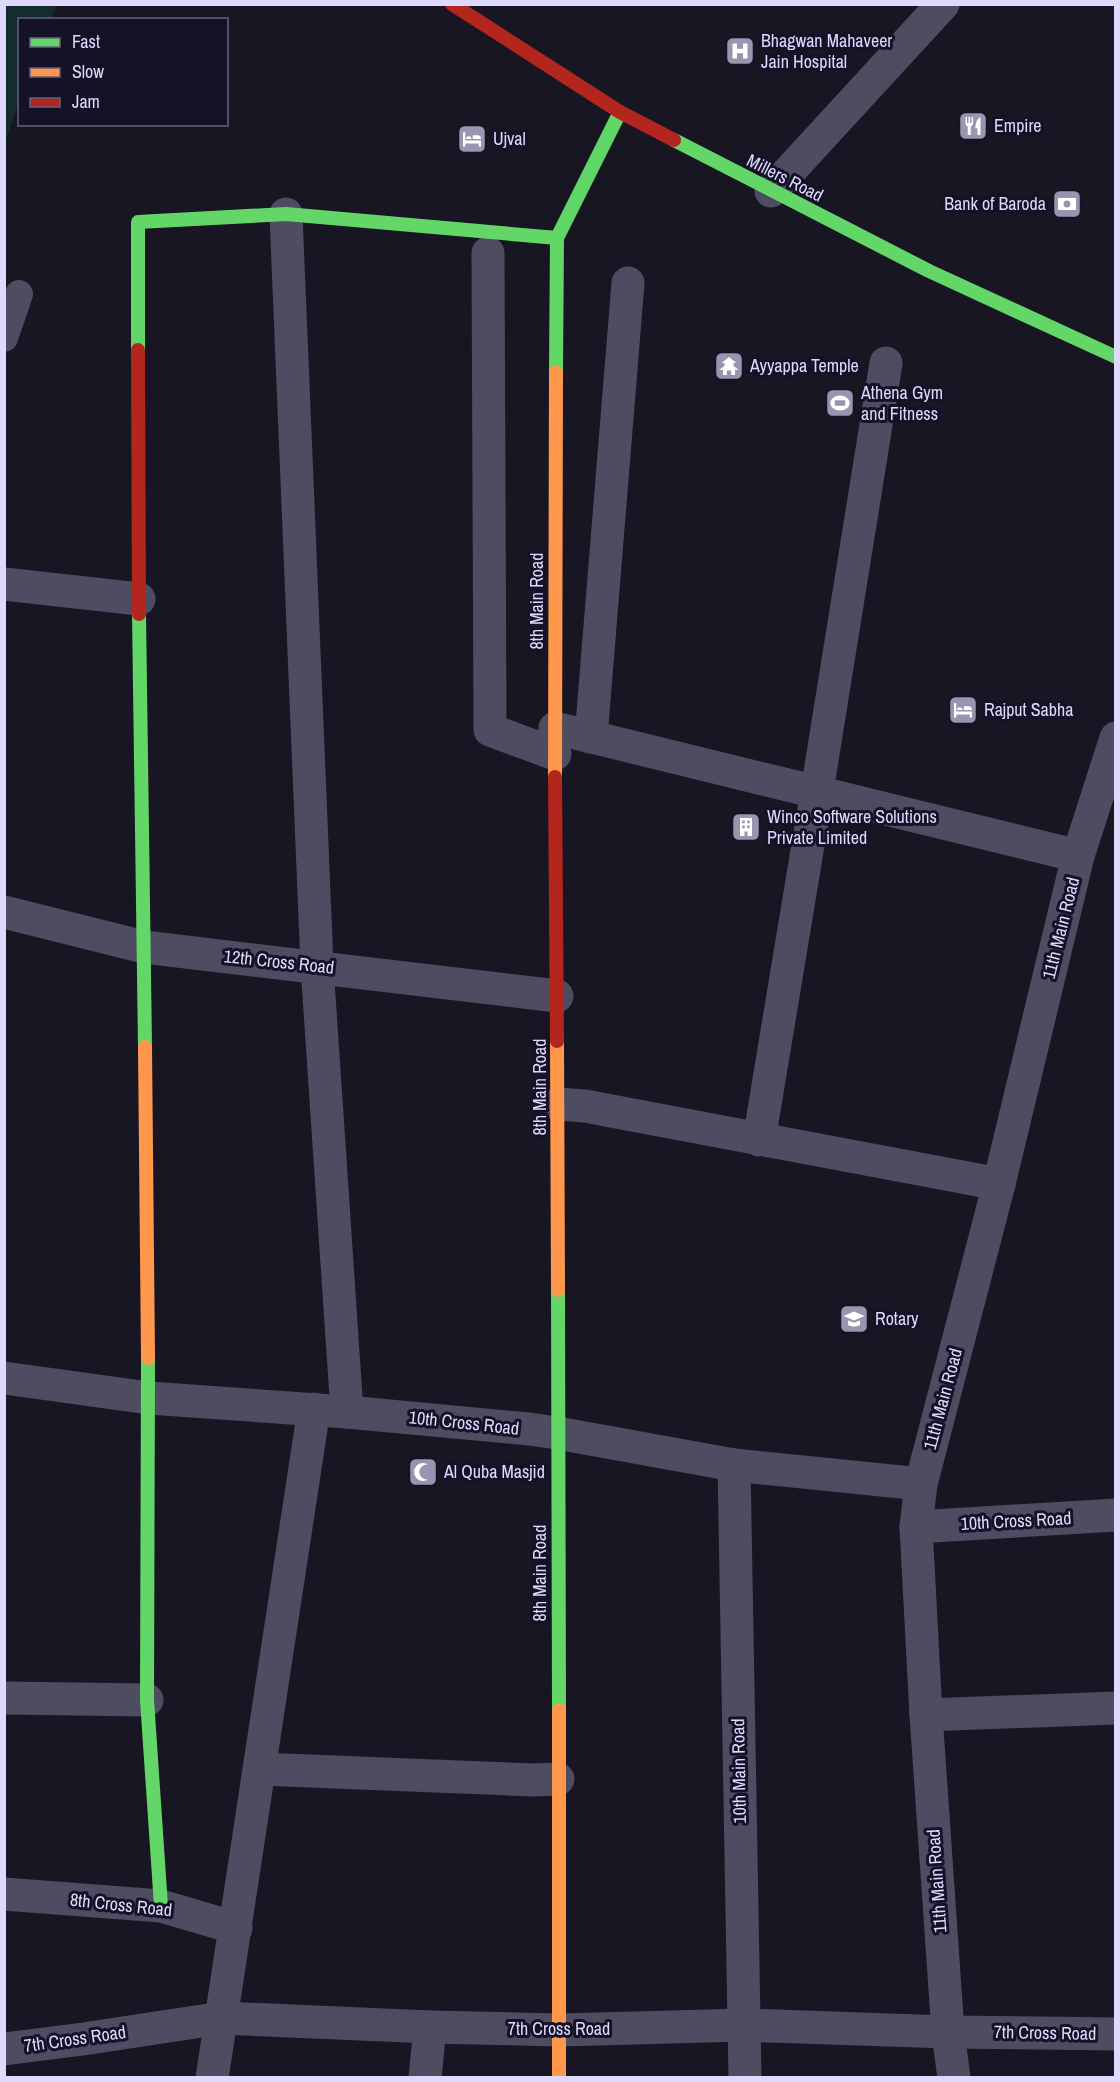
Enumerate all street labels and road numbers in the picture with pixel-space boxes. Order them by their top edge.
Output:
street label: Millers Road [743,148,828,207]
street label: 8th Main Road [524,553,549,649]
street label: 11th Main Road [1036,874,1085,981]
street label: 12th Cross Road [223,943,335,980]
street label: 8th Main Road [527,1039,552,1135]
street label: 11th Main Road [917,1345,968,1452]
street label: 10th Cross Road [408,1404,520,1441]
street label: 10th Cross Road [960,1505,1072,1536]
street label: 8th Main Road [527,1525,552,1621]
street label: 10th Main Road [725,1718,752,1824]
street label: 11th Main Road [920,1828,953,1934]
street label: 8th Cross Road [69,1887,173,1922]
street label: 7th Cross Road [508,2016,610,2041]
street label: 7th Cross Road [22,2019,127,2058]
street label: 7th Cross Road [994,2019,1096,2046]

